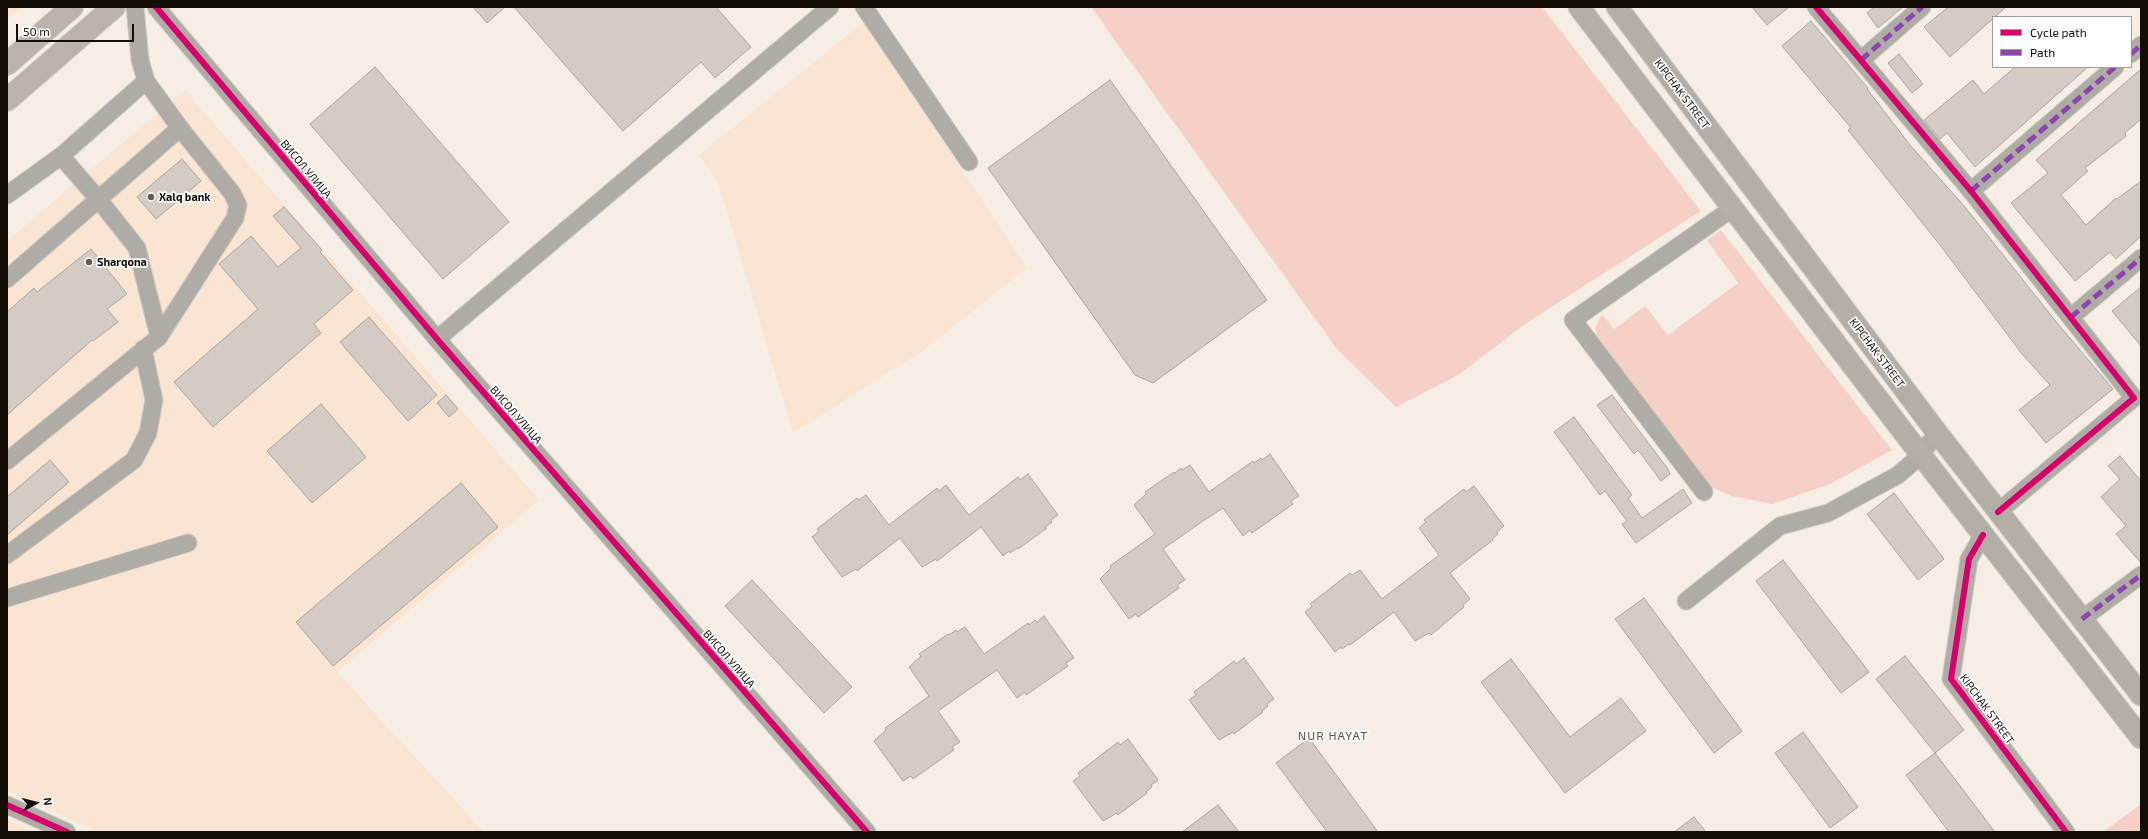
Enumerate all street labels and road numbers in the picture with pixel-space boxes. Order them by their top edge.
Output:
street label: KIPCHAK STREET [1652,57,1712,131]
street label: ВИСОЛ УЛИЦА [278,137,334,201]
street label: KIPCHAK STREET [1847,316,1907,390]
street label: ВИСОЛ УЛИЦА [487,383,545,447]
street label: ВИСОЛ УЛИЦА [700,627,758,691]
street label: KIPCHAK STREET [1957,671,2017,747]

